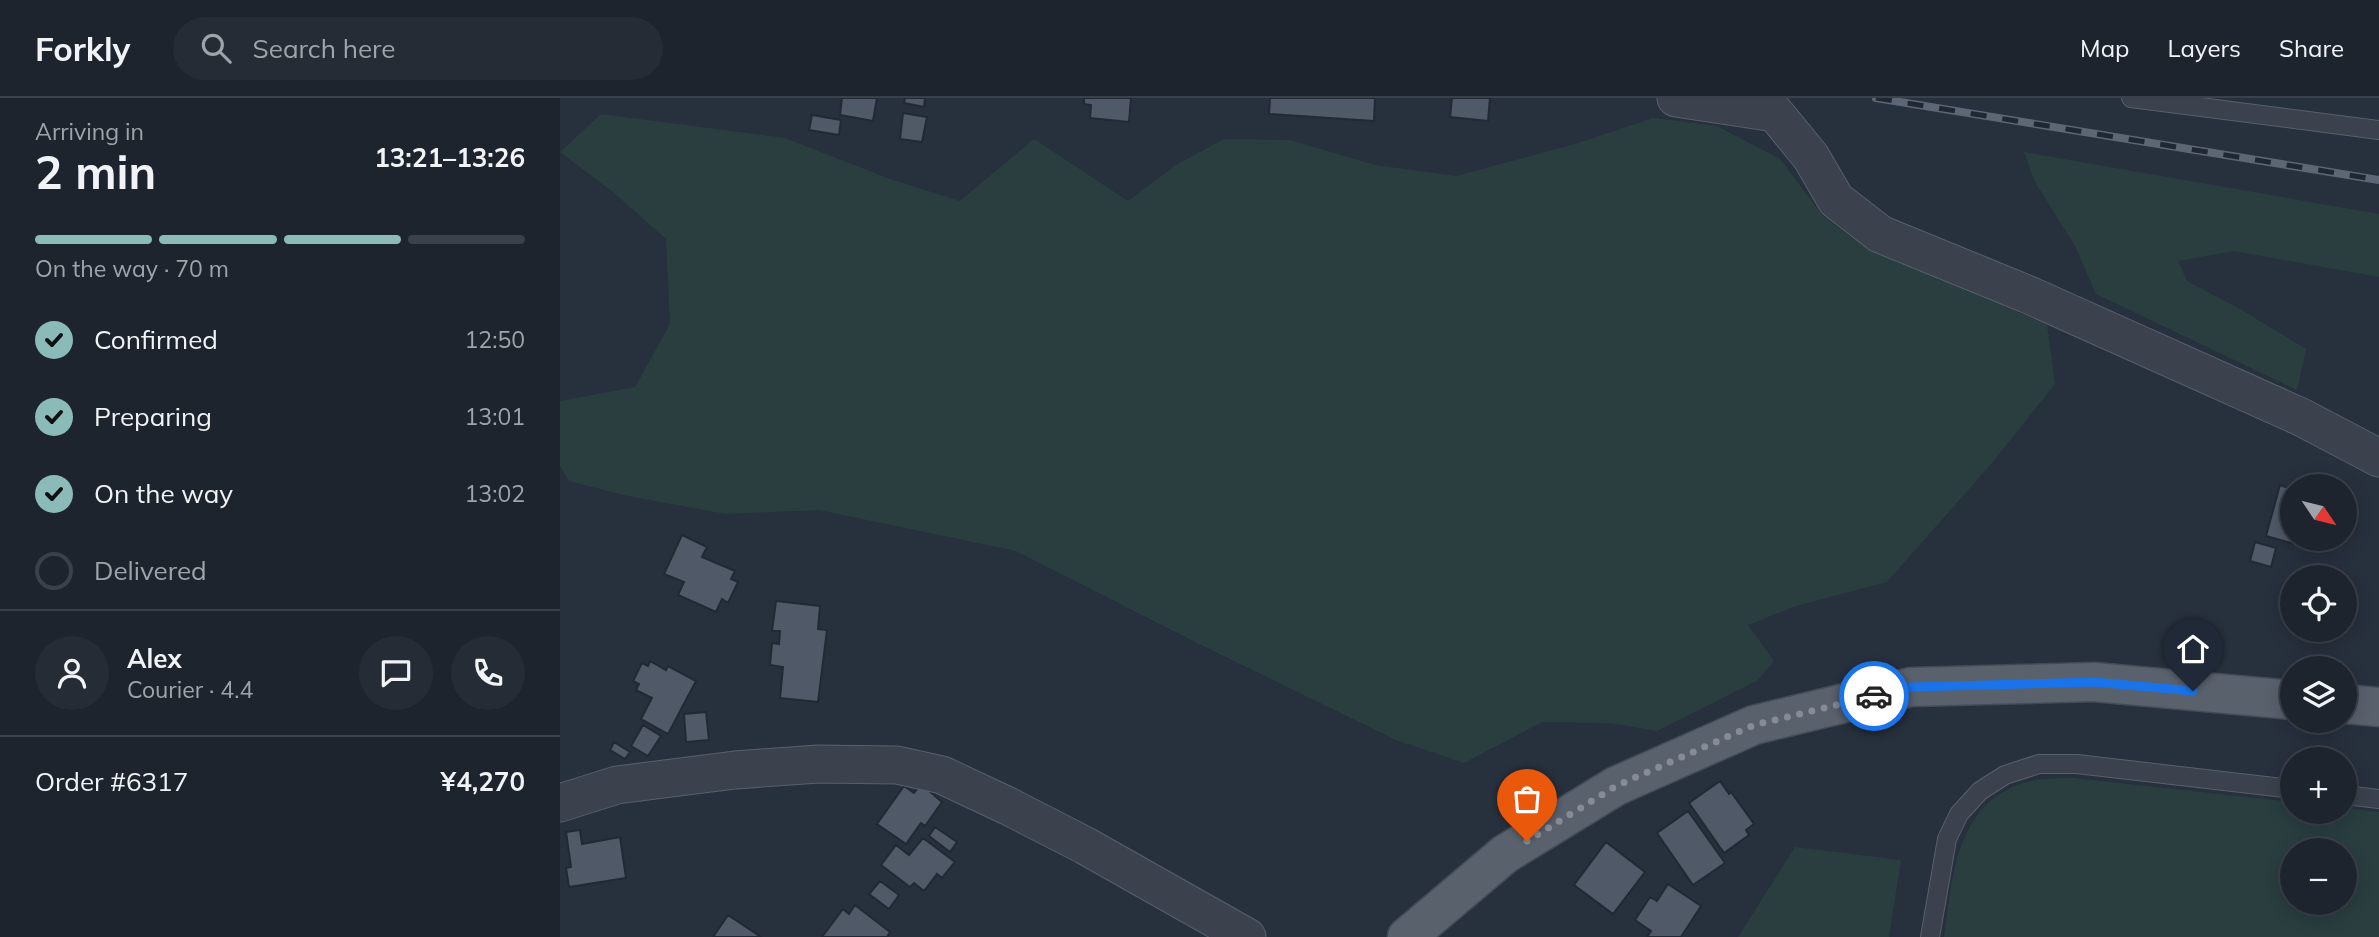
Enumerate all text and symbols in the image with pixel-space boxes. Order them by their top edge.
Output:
search box [173,17,663,80]
text: Forkly [35,28,131,69]
icon: search [197,29,235,67]
text: Search here [253,32,395,65]
text: Map [2080,33,2129,63]
text: Layers [2167,33,2241,63]
text: Share [2279,33,2344,63]
text: Arriving in [35,117,144,146]
text: 13:21–13:26 [374,141,525,174]
text: 2 min [35,143,156,201]
text: On the way · 70 m [35,254,229,283]
icon: check [35,321,73,359]
text: Confirmed [94,323,218,356]
text: 12:50 [465,325,525,354]
icon: check [35,398,73,436]
text: Preparing [94,400,212,433]
text: 13:01 [465,402,525,431]
north arrow [2280,474,2357,551]
map controls [2280,474,2357,915]
icon: check [35,475,73,513]
text: On the way [94,477,233,510]
text: 13:02 [465,479,525,508]
text: Delivered [94,554,207,587]
button: locate [2280,565,2357,642]
pin [2163,619,2223,691]
icon: home [2174,630,2212,668]
button: person [35,636,109,710]
button: chat [359,636,433,710]
button: phone [451,636,525,710]
text: Alex [127,642,182,675]
button: layers [2280,656,2357,733]
courier [1839,661,1909,731]
text: Courier · 4.4 [127,675,253,704]
icon: car [1855,677,1893,715]
button: + [2280,747,2357,824]
text: Order #6317 [35,765,188,798]
text: ¥4,270 [441,765,525,798]
pin [1497,769,1557,841]
icon: bag [1508,780,1546,818]
button: − [2280,838,2357,915]

